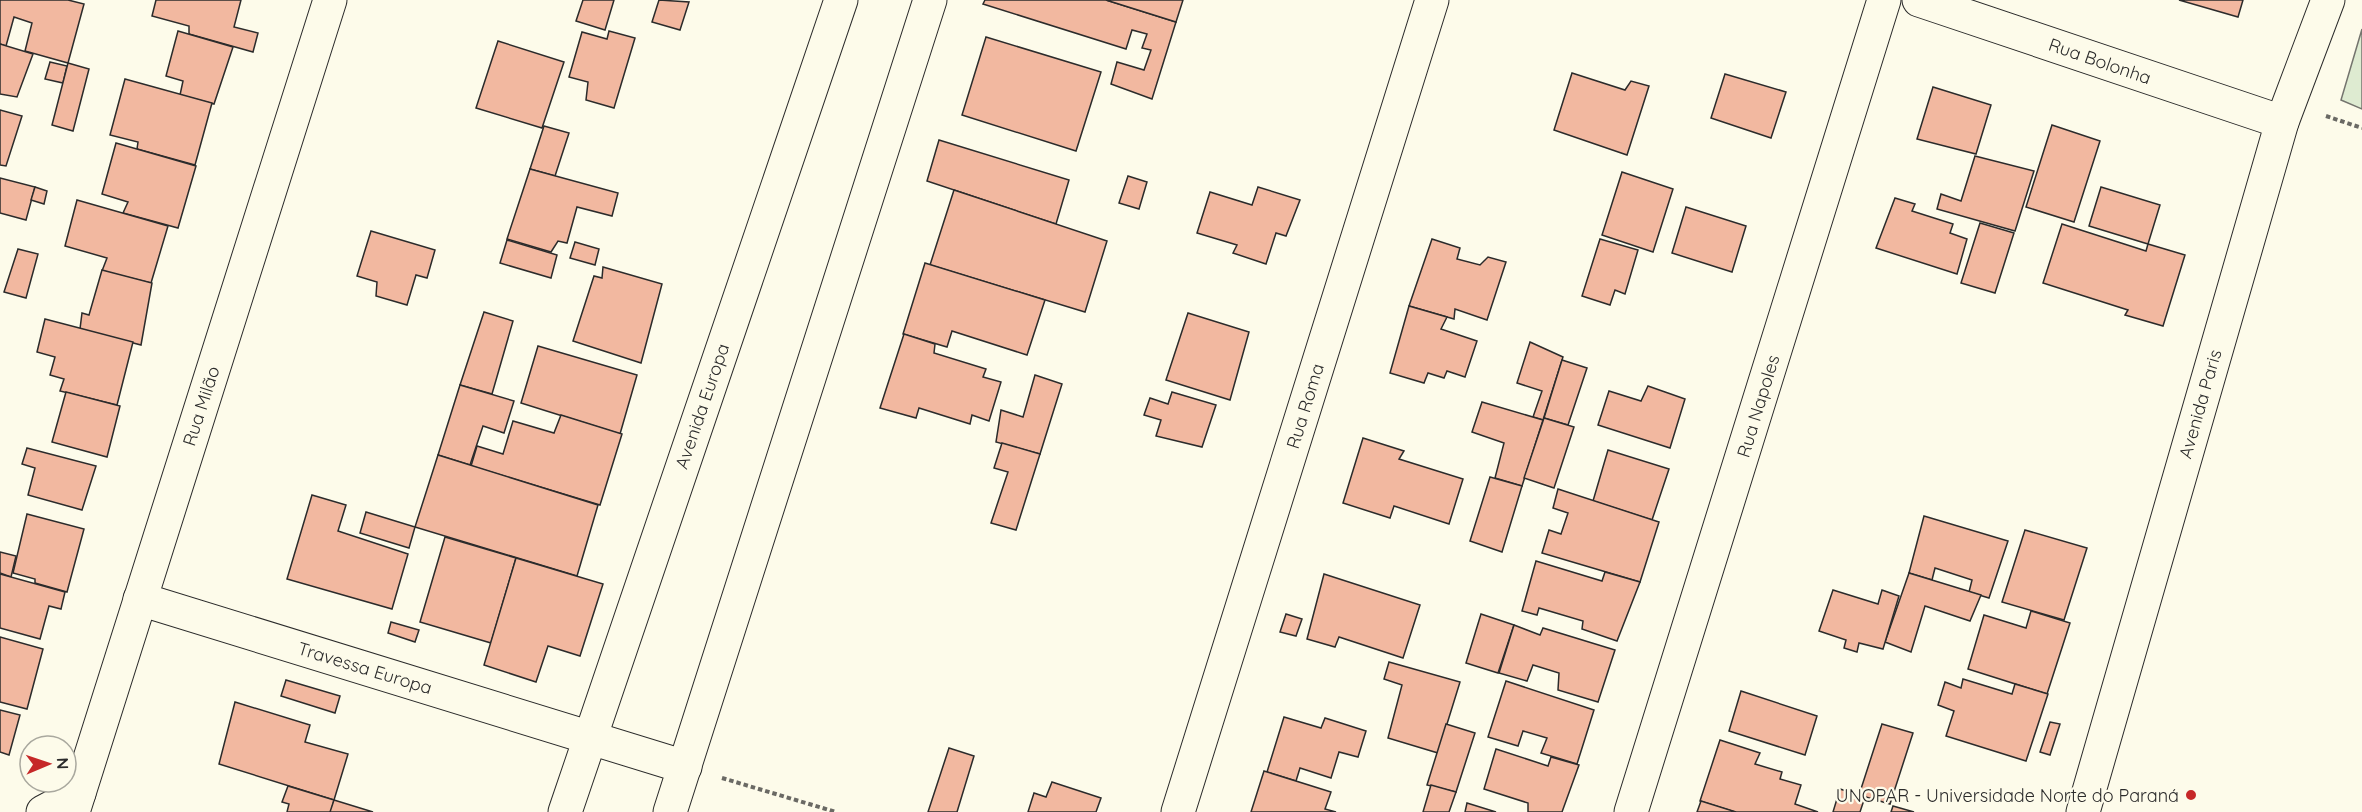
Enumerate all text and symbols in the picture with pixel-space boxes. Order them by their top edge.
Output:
street label: Rua Bolonha [2046,33,2154,89]
street label: Avenida Europa [670,340,734,472]
street label: Avenida Paris [2173,347,2227,461]
street label: Rua Napoles [1731,352,1785,460]
street label: Rua Roma [1281,361,1329,451]
street label: Rua Milão [177,363,225,449]
street label: Travessa Europa [295,637,435,699]
north arrow [18,734,78,794]
text: N [53,757,73,770]
place label: UNOPAR - Universidade Norte do Paraná [1836,784,2179,807]
marker: UNOPAR - Universidade Norte do Paraná [2184,788,2198,802]

